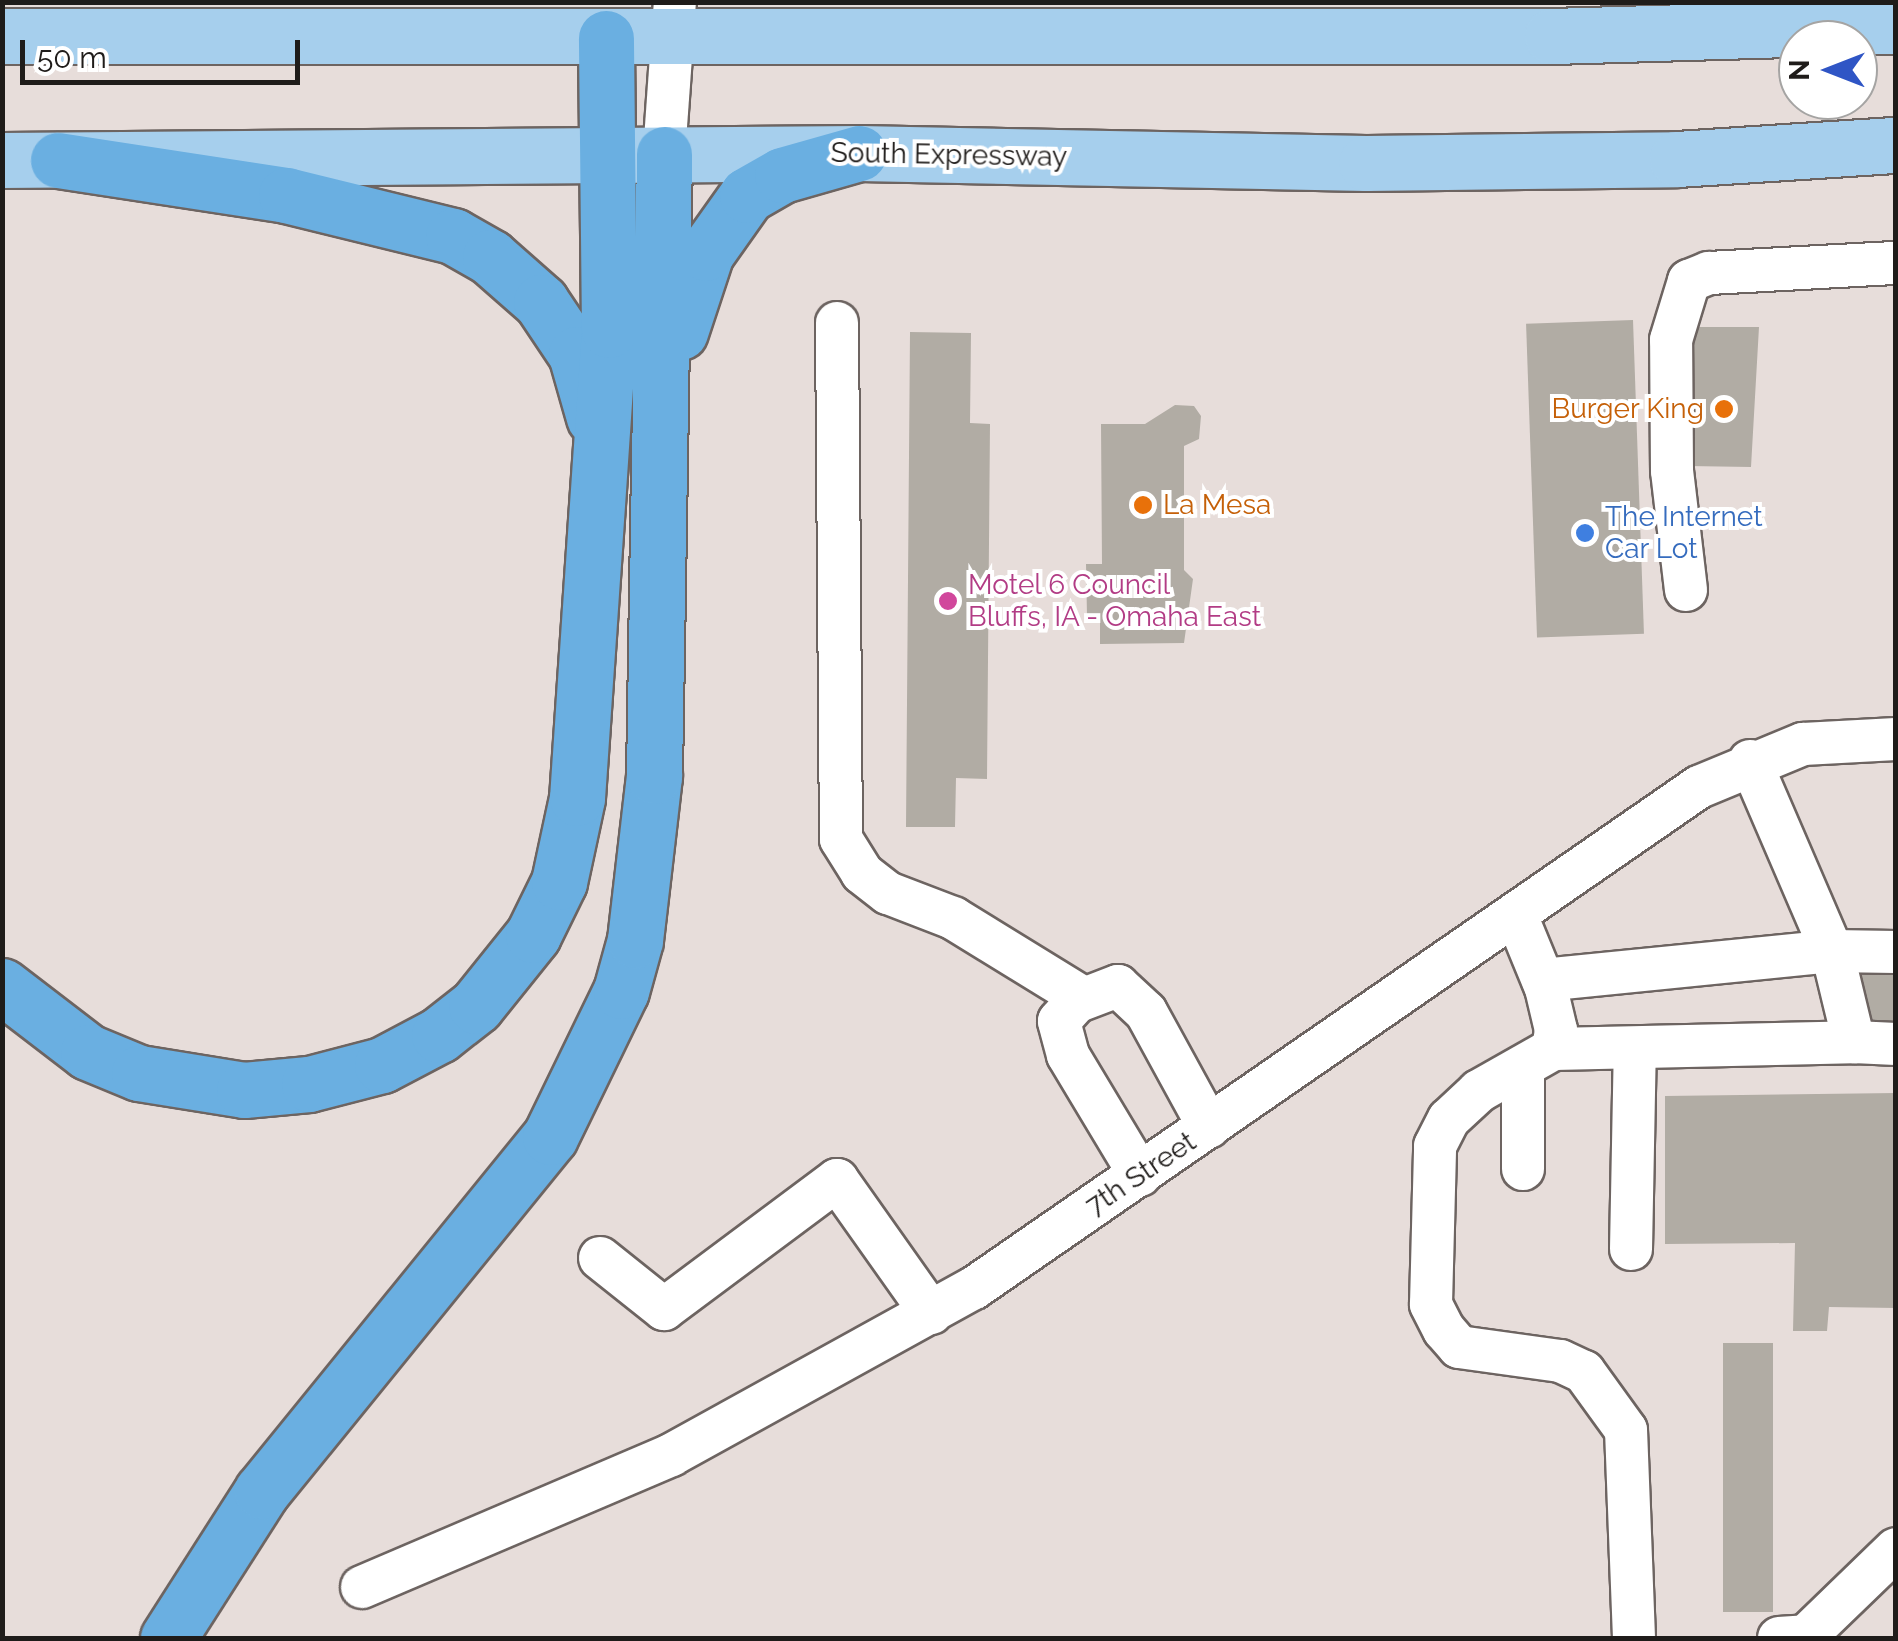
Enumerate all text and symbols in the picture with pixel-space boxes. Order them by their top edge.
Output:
scale bar [25,20,305,82]
north arrow [1778,20,1878,120]
text: 50 m [37,40,107,75]
text: N [1783,59,1816,81]
street label: South Expressway [830,136,1068,174]
place label: Burger King [1551,392,1704,426]
marker: Burger King [1713,398,1735,420]
place label: La Mesa [1163,488,1271,522]
marker: La Mesa [1132,494,1154,516]
place label: The Internet Car Lot [1605,500,1763,566]
marker: The Internet Car Lot [1574,522,1596,544]
place label: Motel 6 Council Bluffs, IA - Omaha East [968,568,1262,634]
marker: Motel 6 Council Bluffs, IA - Omaha East [937,590,959,612]
street label: 7th Street [1080,1125,1202,1223]

